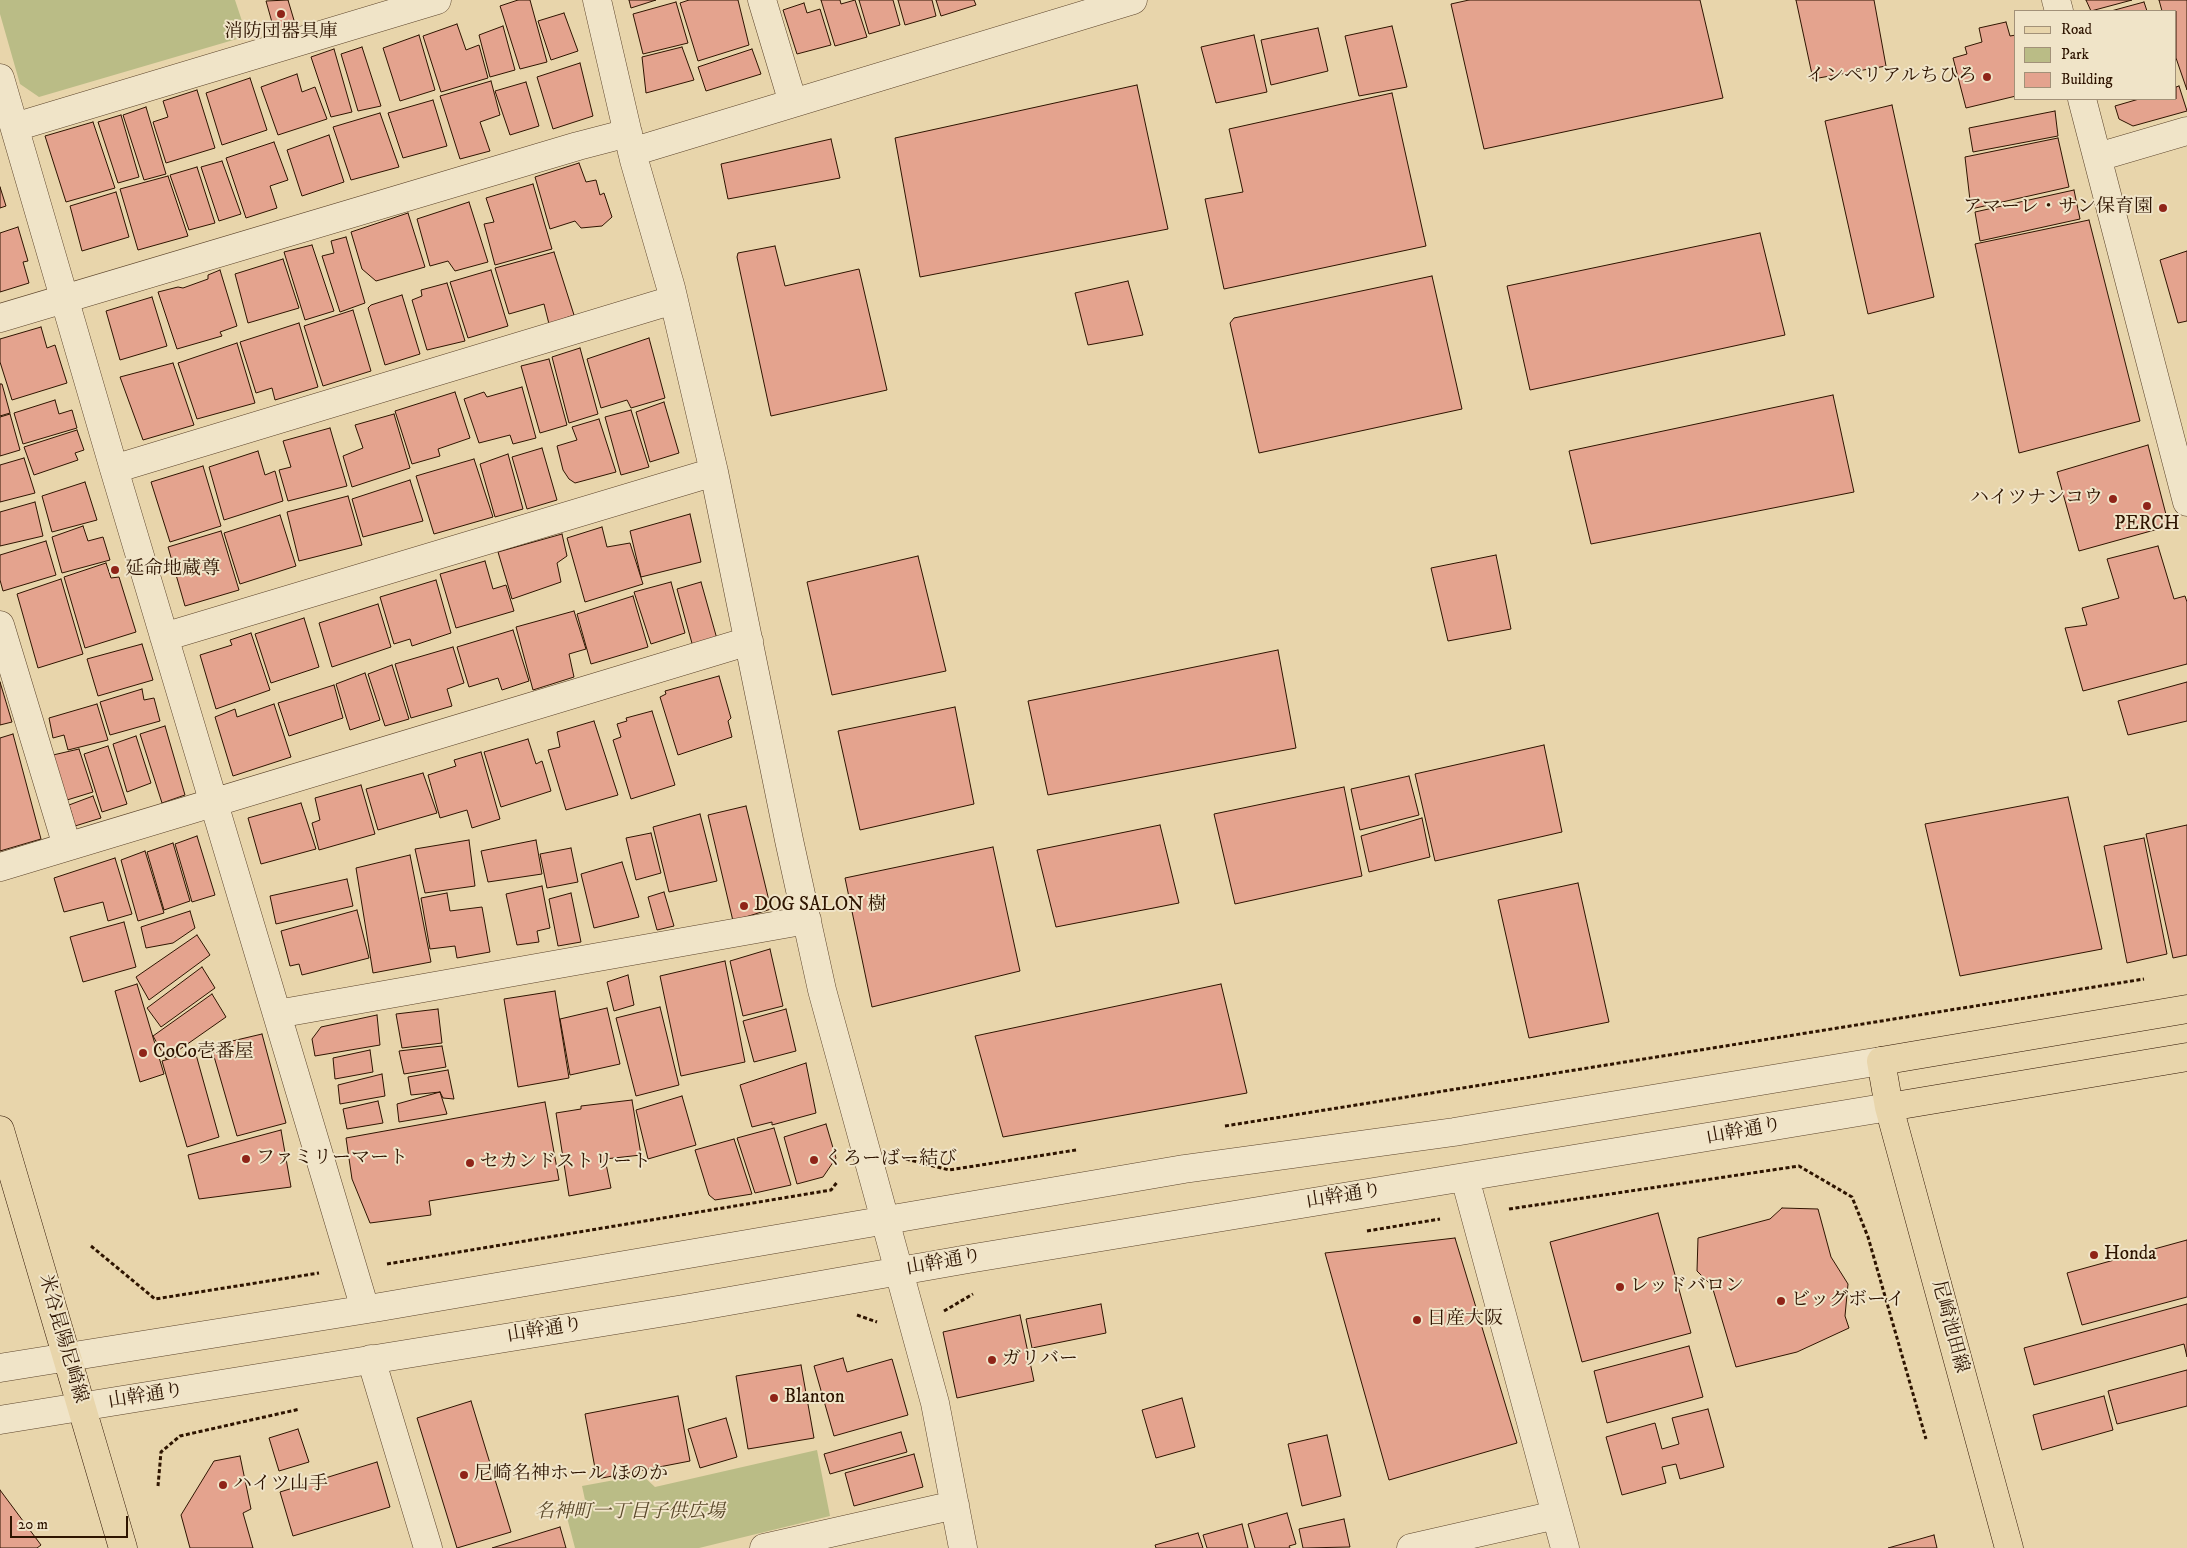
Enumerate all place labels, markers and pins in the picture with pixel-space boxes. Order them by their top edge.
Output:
marker: 消防団器具庫 [275,8,287,20]
place label: 消防団器具庫 [224,22,338,44]
place label: インペリアルちひろ [1806,66,1977,88]
marker: インペリアルちひろ [1981,71,1993,83]
place label: アマーレ・サン保育園 [1963,197,2153,219]
marker: アマーレ・サン保育園 [2157,202,2169,214]
place label: ハイツナンコウ [1970,488,2103,510]
marker: ハイツナンコウ [2107,493,2119,505]
marker: PERCH [2141,500,2153,512]
place label: PERCH [2114,514,2180,536]
place label: 延命地蔵尊 [125,559,220,581]
marker: 延命地蔵尊 [109,564,121,576]
place label: DOG SALON 樹 [754,895,887,917]
marker: DOG SALON 樹 [738,900,750,912]
place label: CoCo壱番屋 [153,1042,254,1064]
marker: CoCo壱番屋 [137,1047,149,1059]
place label: ファミリーマート [256,1148,408,1170]
place label: くろーばー結び [824,1149,957,1171]
place label: セカンドストリート [480,1152,651,1174]
marker: ファミリーマート [240,1153,252,1165]
marker: くろーばー結び [808,1154,820,1166]
marker: セカンドストリート [464,1157,476,1169]
place label: Honda [2104,1244,2156,1266]
marker: Honda [2088,1249,2100,1261]
place label: レッドバロン [1630,1276,1744,1298]
marker: レッドバロン [1614,1281,1626,1293]
place label: ビッグボーイ [1791,1290,1905,1312]
marker: ビッグボーイ [1775,1295,1787,1307]
place label: 日産大阪 [1427,1309,1503,1331]
marker: 日産大阪 [1411,1314,1423,1326]
place label: ガリバー [1002,1349,1078,1371]
marker: ガリバー [986,1354,998,1366]
place label: Blanton [784,1387,845,1409]
marker: Blanton [768,1392,780,1404]
place label: 尼崎名神ホール ほのか [474,1464,668,1486]
marker: 尼崎名神ホール ほのか [458,1469,470,1481]
place label: ハイツ山手 [233,1474,328,1496]
marker: ハイツ山手 [217,1479,229,1491]

